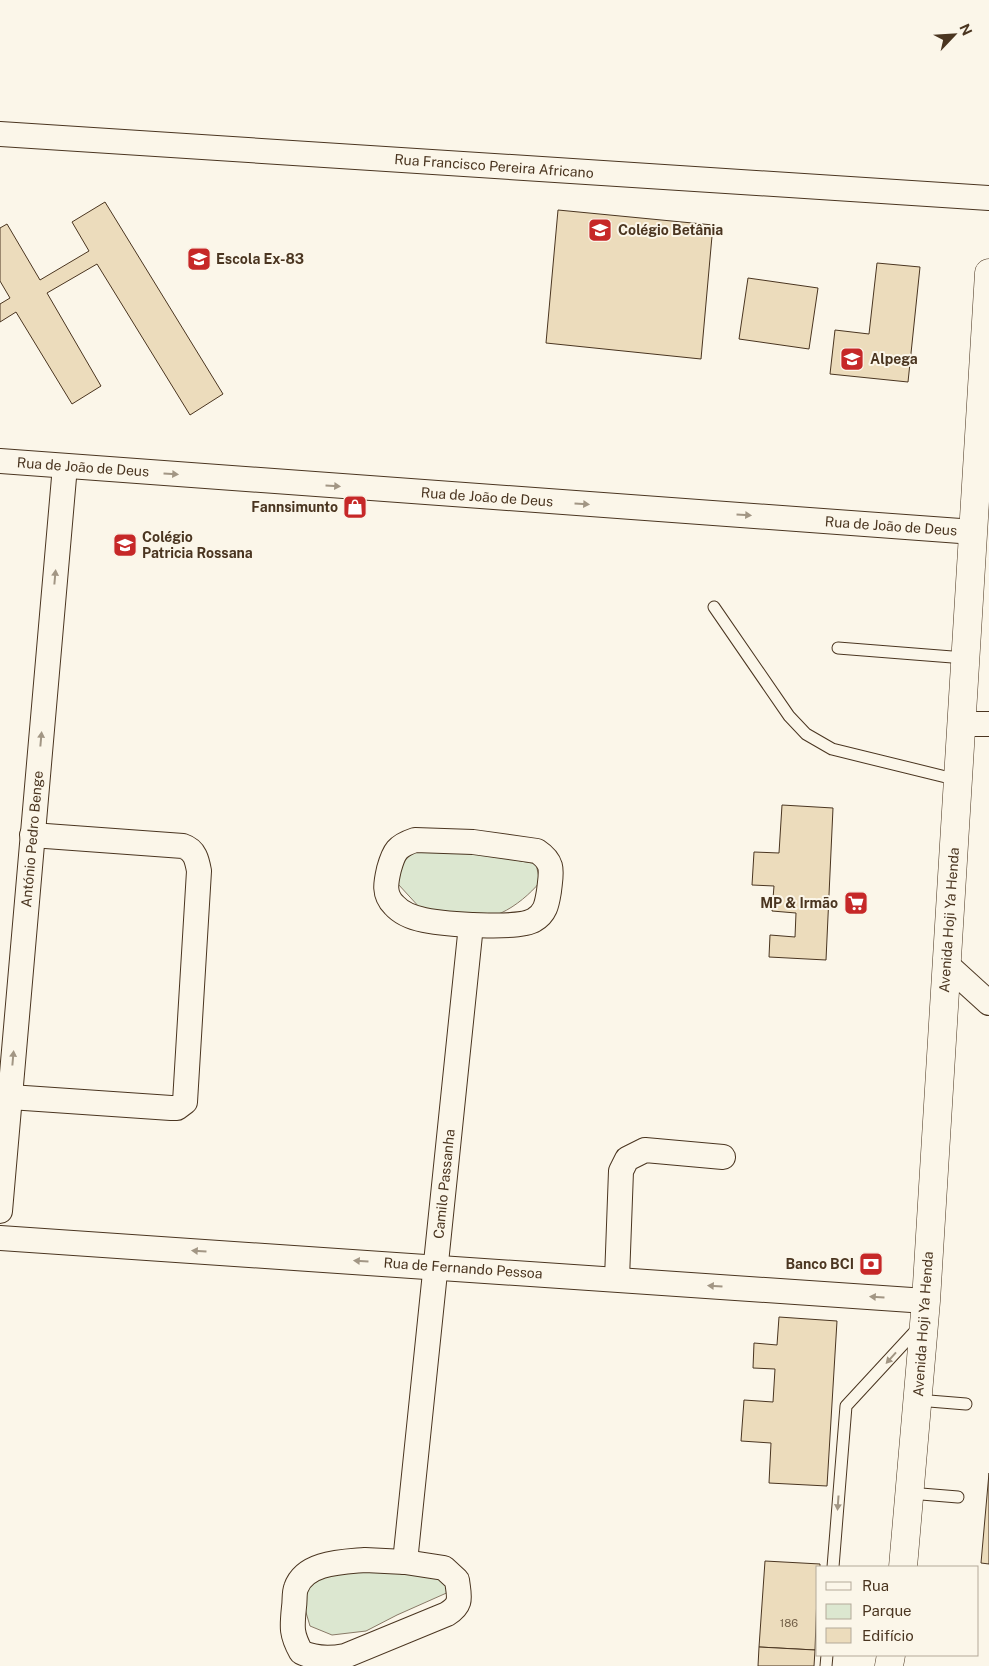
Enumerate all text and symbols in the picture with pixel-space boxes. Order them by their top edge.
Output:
north arrow [929,10,979,60]
text: N [956,21,975,38]
street label: Rua Francisco Pereira Africano [394,151,594,181]
school or university icon: Colégio Betânia [587,217,613,243]
place label: Colégio Betânia [618,222,723,238]
school or university icon: Escola Ex-83 [186,246,212,272]
place label: Escola Ex-83 [216,251,304,267]
school or university icon: Alpega [839,346,865,372]
place label: Alpega [870,351,918,367]
street label: Rua de João de Deus [16,454,150,480]
one-way arrow [163,470,179,478]
one-way arrow [325,482,341,490]
street label: Rua de João de Deus [420,484,554,510]
shop icon: Fannsimunto [342,494,368,520]
place label: Fannsimunto [251,499,338,515]
one-way arrow [574,500,590,508]
one-way arrow [737,512,753,520]
street label: Rua de João de Deus [824,513,958,539]
place label: Colégio Patricia Rossana [142,529,253,561]
school or university icon: Colégio Patricia Rossana [112,532,138,558]
one-way arrow [51,569,59,585]
one-way arrow [37,731,45,747]
street label: António Pedro Benge [18,770,46,908]
street label: Avenida Hoji Ya Henda [936,847,962,993]
supermarket icon: MP & Irmão [843,890,869,916]
place label: MP & Irmão [760,895,838,911]
one-way arrow [9,1050,17,1066]
street label: Camilo Passanha [430,1128,458,1240]
one-way arrow [190,1246,206,1254]
bank icon: Banco BCI [858,1251,884,1277]
street label: Avenida Hoji Ya Henda [910,1251,936,1397]
street label: Rua de Fernando Pessoa [383,1254,543,1282]
place label: Banco BCI [785,1256,854,1272]
one-way arrow [352,1257,368,1265]
one-way arrow [707,1281,723,1289]
one-way arrow [869,1293,885,1301]
one-way arrow [885,1351,896,1364]
one-way arrow [834,1495,842,1511]
legend [816,1566,979,1656]
text: Rua [862,1577,889,1594]
text: Parque [862,1602,912,1619]
house number: 186 [780,1617,798,1629]
text: Edifício [862,1627,914,1644]

